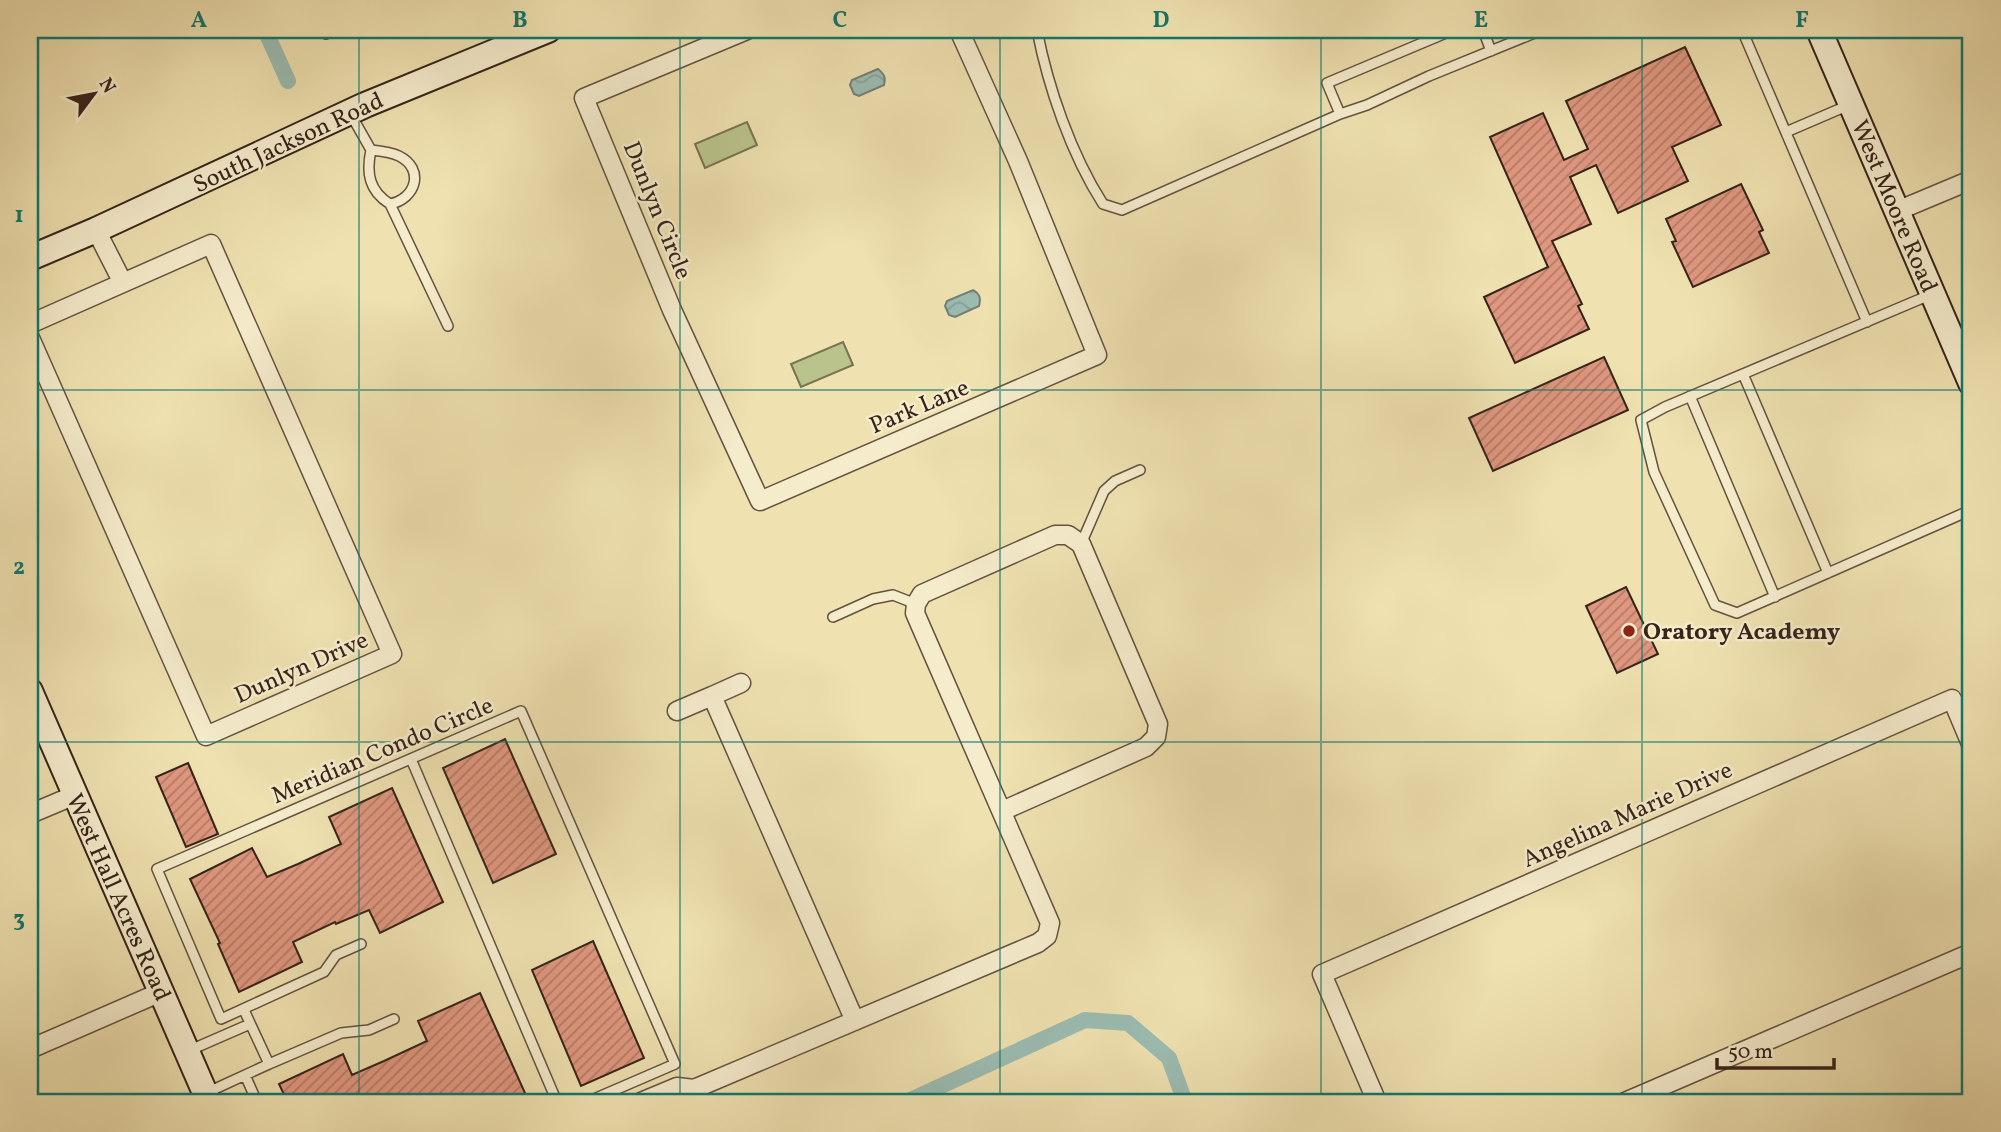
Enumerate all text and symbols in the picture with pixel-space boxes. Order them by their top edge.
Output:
text: A [191,5,207,37]
text: B [512,5,528,37]
text: C [833,5,847,37]
text: D [1153,5,1170,37]
text: E [1474,5,1488,37]
text: F [1795,5,1809,37]
north arrow [60,60,130,130]
text: N [92,73,122,99]
street label: South Jackson Road [188,85,390,203]
street label: West Moore Road [1841,115,1945,299]
street label: Dunlyn Circle [613,137,699,285]
text: 1 [14,200,24,232]
street label: Park Lane [865,372,975,444]
text: 2 [13,552,25,584]
place label: Oratory Academy [1643,616,1841,650]
marker: Oratory Academy [1621,623,1637,639]
street label: Dunlyn Drive [229,624,374,713]
street label: Meridian Condo Circle [267,690,499,814]
street label: Angelina Marie Drive [1517,754,1738,877]
street label: West Hall Acres Road [56,789,178,1007]
text: 3 [13,904,25,936]
scale bar [1717,1027,1835,1071]
text: 50 m [1728,1038,1773,1067]

